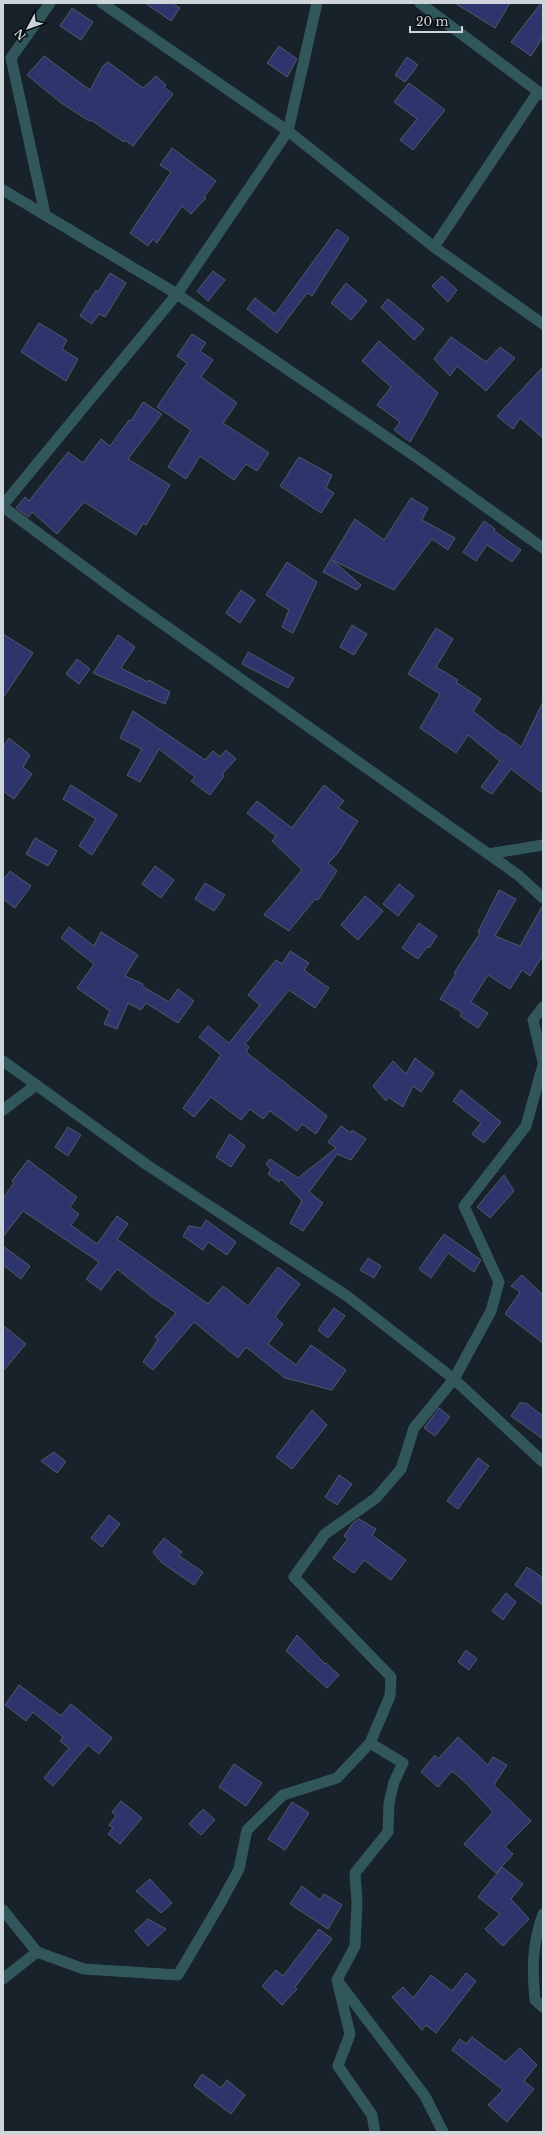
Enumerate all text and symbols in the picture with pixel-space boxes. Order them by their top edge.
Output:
north arrow [8,8,48,48]
scale bar [410,8,462,34]
text: 20 m [416,14,448,29]
text: N [11,26,29,43]

